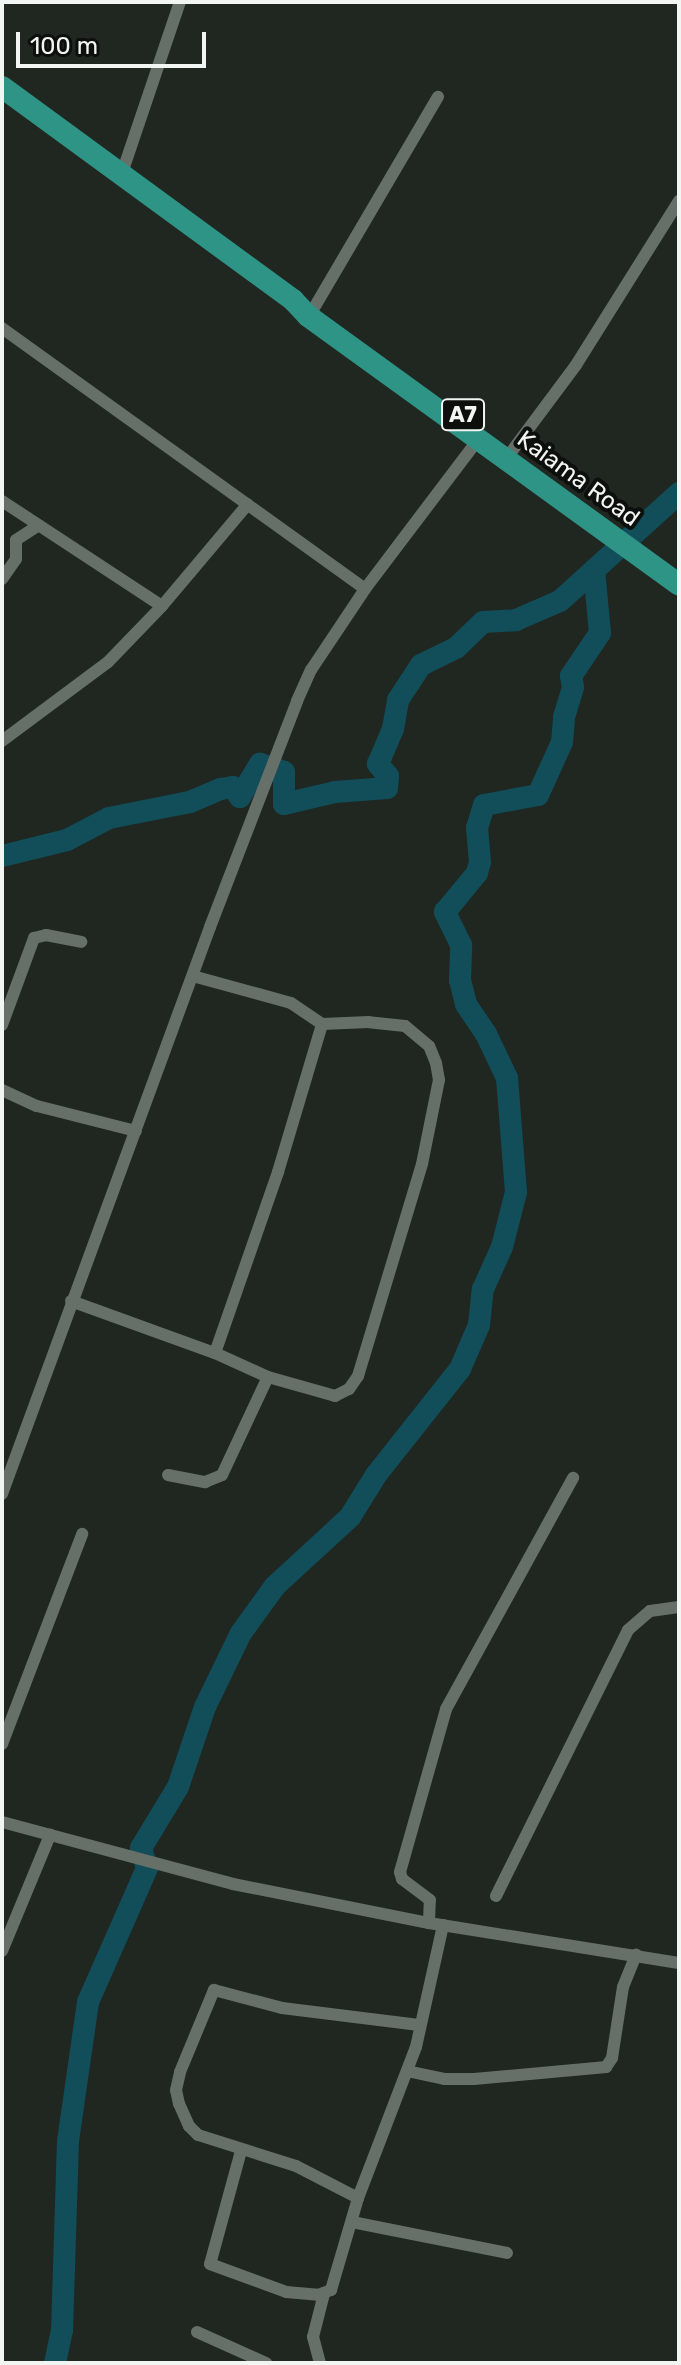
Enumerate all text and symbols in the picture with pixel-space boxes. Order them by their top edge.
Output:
scale bar [20,16,210,66]
text: 100 m [30,32,98,60]
road number: A7 [441,397,485,433]
street label: Kaiama Road [511,425,645,533]

